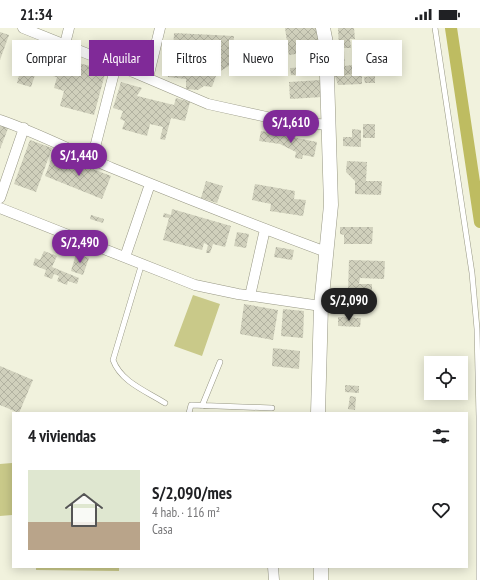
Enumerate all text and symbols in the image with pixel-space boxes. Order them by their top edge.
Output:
text: 21:34 [20,5,52,24]
chip: Comprar [12,40,81,76]
chip: Alquilar [89,40,154,76]
chip: Filtros [162,40,221,76]
chip: Nuevo [229,40,288,76]
chip: Piso [296,40,344,76]
chip: Casa [352,40,402,76]
pin: S/1,610 [254,110,328,144]
text: S/1,610 [272,114,310,131]
pin: S/1,440 [42,143,116,177]
text: S/1,440 [60,147,98,164]
pin: S/2,490 [43,230,117,264]
text: S/2,490 [61,234,99,251]
pin: S/2,090 [312,288,386,322]
text: S/2,090 [330,292,368,309]
map controls [424,356,468,400]
button: locate [424,356,468,400]
text: 4 viviendas [28,425,96,447]
icon: filters [430,425,452,447]
text: S/2,090/mes [152,482,232,504]
icon: home [60,486,108,534]
icon: heart [430,499,452,521]
text: 4 hab. · 116 m² [152,504,220,521]
text: Casa [152,521,173,538]

